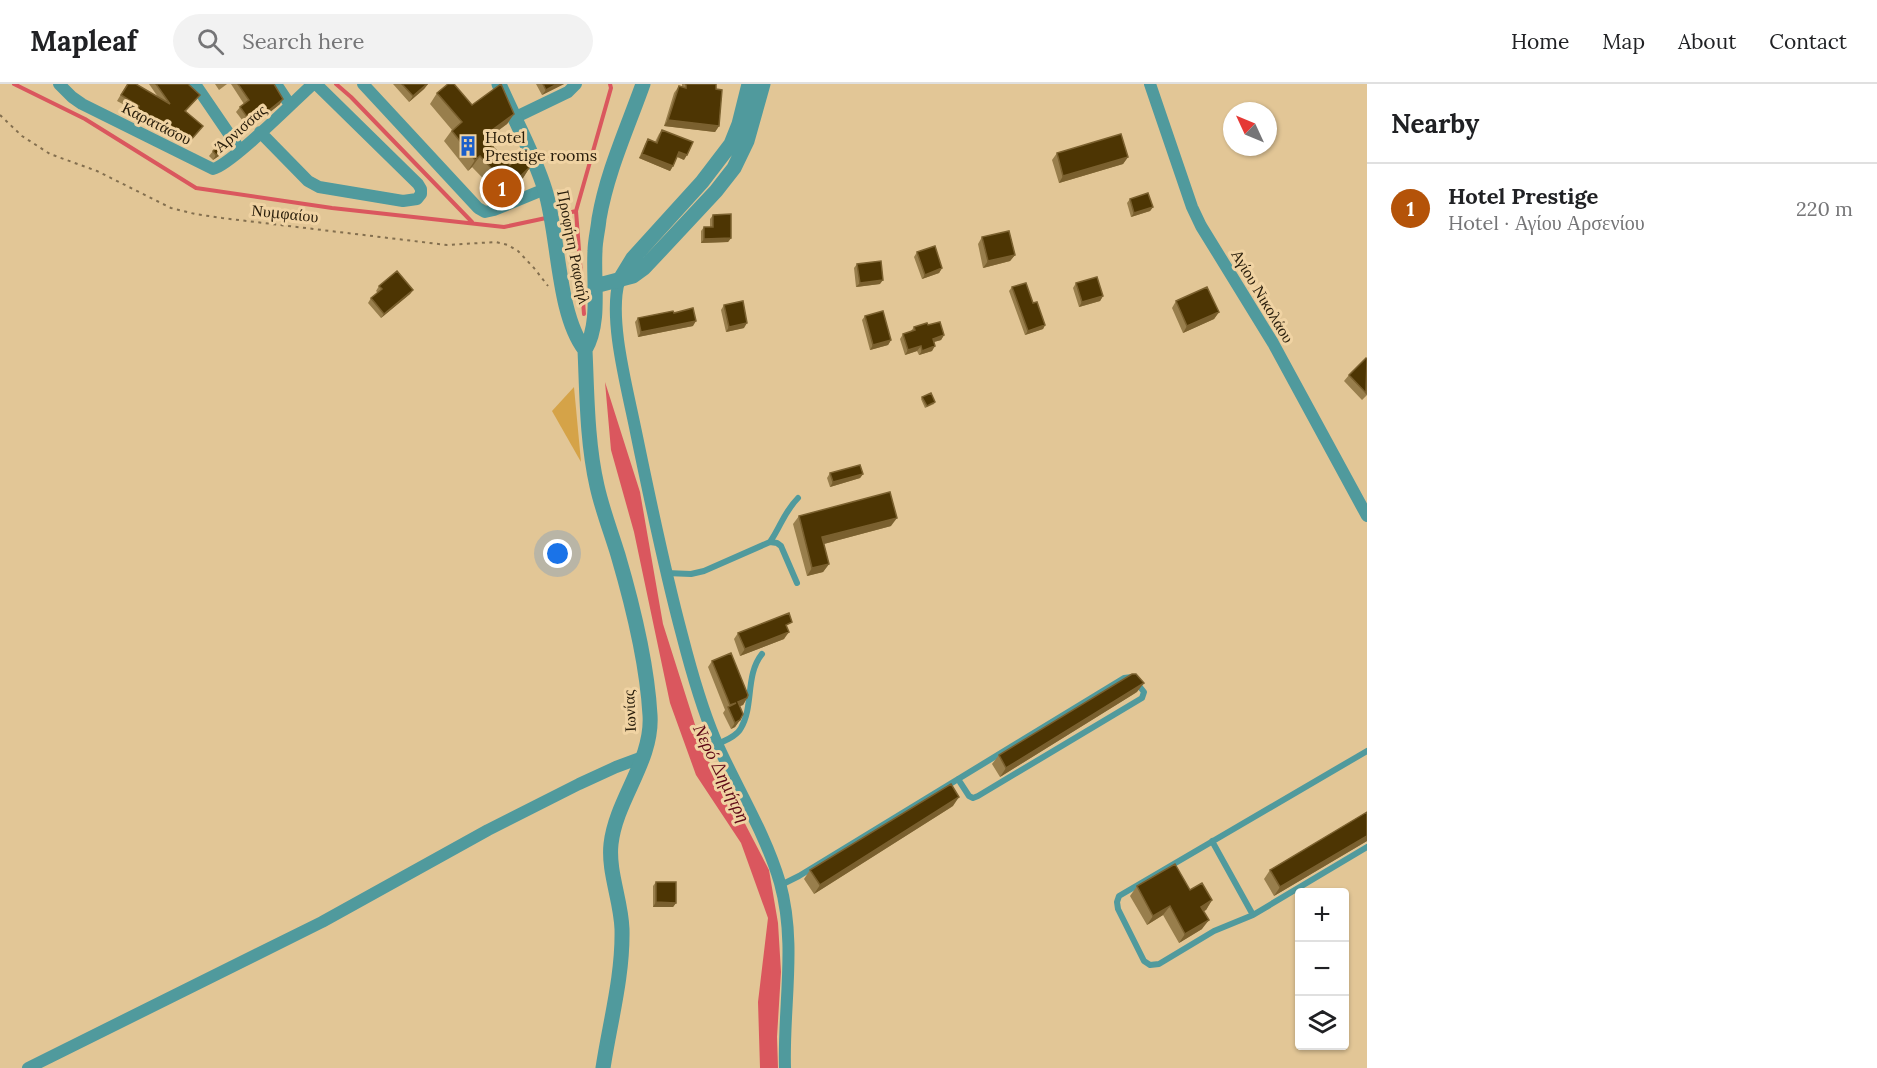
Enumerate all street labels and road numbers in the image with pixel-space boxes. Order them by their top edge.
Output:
street label: Καρατάσου [119,97,195,149]
street label: Άρνισσας [210,99,271,156]
street label: Προφήτη Ραφαήλ [553,188,595,306]
street label: Νυμφαίου [251,200,320,226]
street label: Αγίου Νικολάου [1227,246,1299,346]
street label: Ιωνίας [618,689,640,733]

